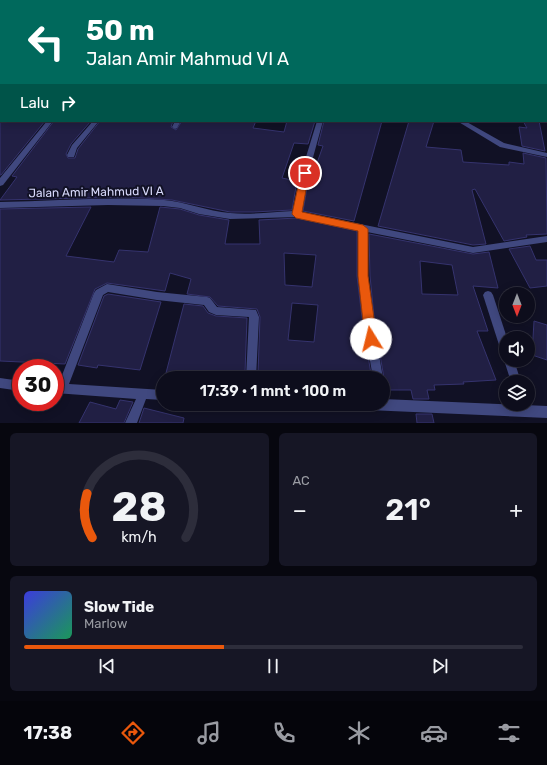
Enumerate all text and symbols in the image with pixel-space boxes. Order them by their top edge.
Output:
text: 50 m [86,14,155,47]
icon: left [20,16,72,68]
text: Jalan Amir Mahmud VI A [86,48,289,70]
icon: right [57,92,79,114]
text: Lalu [20,94,49,112]
pin [288,156,322,190]
icon: arrive [294,162,316,184]
street label: Jalan Amir Mahmud VI A [28,184,164,200]
north arrow [499,287,535,323]
map controls [499,287,535,411]
position arrow [350,318,392,360]
button: sound [499,331,535,367]
speed limit sign: 30 [12,359,64,411]
button: layers [499,375,535,411]
text: 17:39 · 1 mnt · 100 m [200,382,346,400]
text: AC [293,473,310,488]
text: 28 [112,481,167,530]
text: 21° [385,492,431,528]
text: − [293,497,307,524]
text: + [509,497,523,524]
text: km/h [121,528,157,545]
text: Slow Tide [84,598,154,616]
text: Marlow [84,616,127,631]
icon: previous [96,655,118,677]
icon: pause [262,655,284,677]
icon: next [429,655,451,677]
icon: directions [119,719,147,747]
icon: music [195,719,223,747]
icon: phone [270,719,298,747]
icon: climate [345,719,373,747]
icon: car [420,719,448,747]
icon: filters [495,719,523,747]
text: 17:38 [24,722,72,744]

